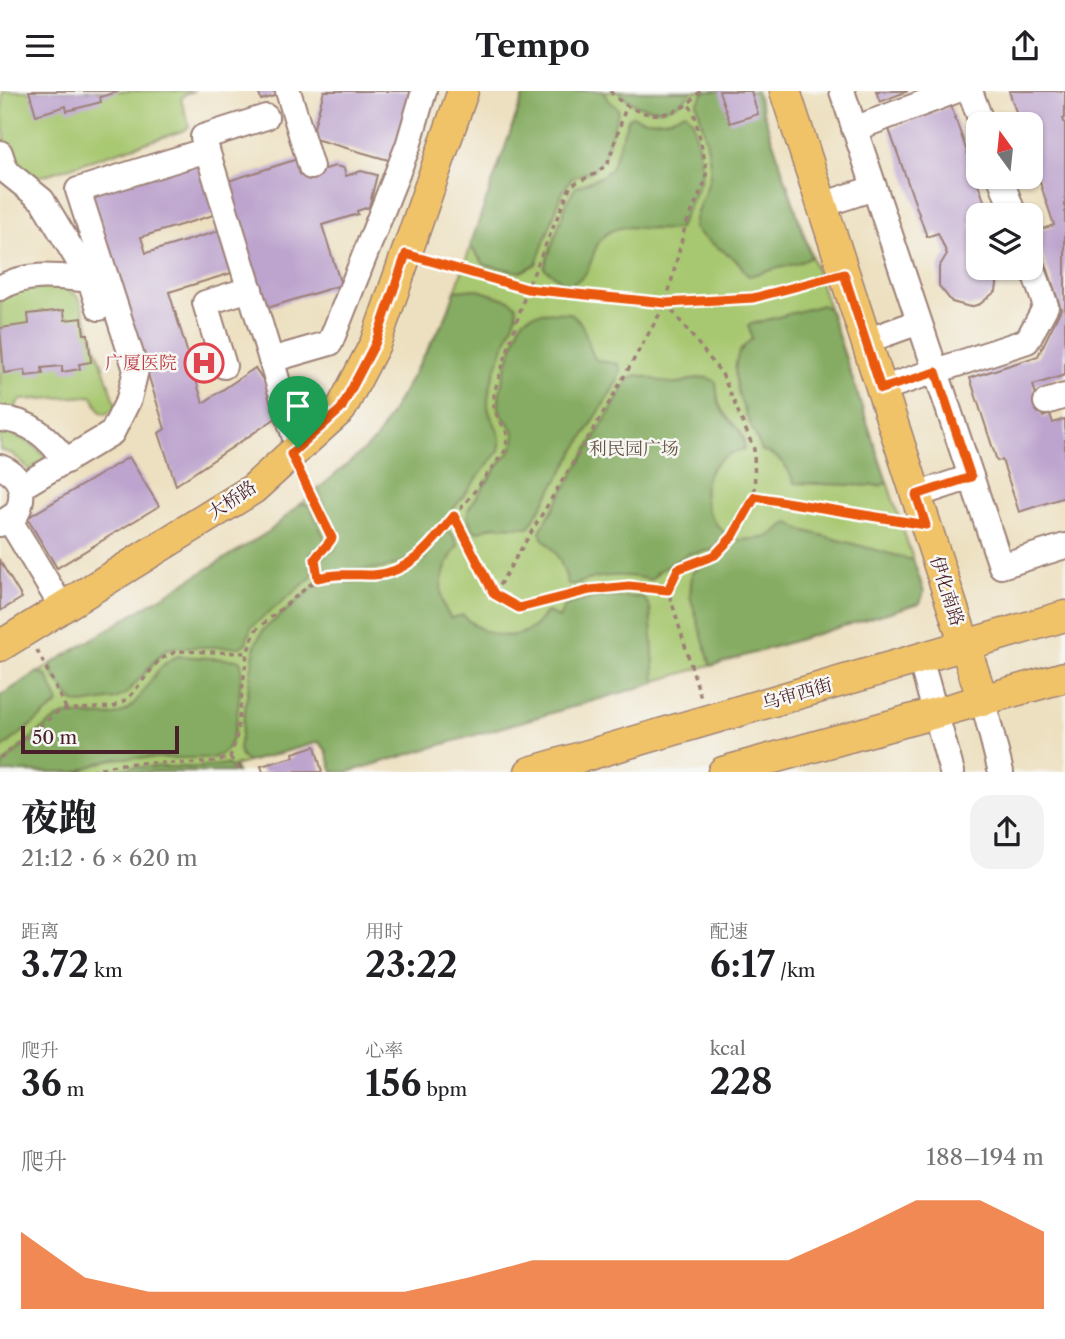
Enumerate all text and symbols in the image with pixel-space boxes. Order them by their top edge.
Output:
text: Tempo [475,26,590,65]
icon: menu [21,27,59,65]
icon: share [1006,27,1044,65]
north arrow [966,112,1043,189]
map controls [966,112,1043,280]
button: layers [966,203,1043,280]
hospital icon: 广厦医院 [183,342,225,384]
place label: 广厦医院 [105,352,177,374]
pin [268,376,328,448]
icon: arrive [279,387,317,425]
park label: 利民园广场 [589,438,679,460]
street label: 大桥路 [203,476,261,524]
street label: 伊化南路 [925,553,969,629]
street label: 乌审西街 [759,674,835,714]
scale bar [21,723,178,755]
text: 50 m [32,726,77,749]
text: 夜跑 [21,794,97,841]
button: share [970,795,1044,869]
text: 21:12 · 6 × 620 m [21,844,198,872]
text: 距离 [21,920,59,943]
text: 用时 [365,920,403,943]
text: 配速 [710,920,748,943]
text: 3.72 [21,943,89,986]
text: 23:22 [365,943,458,986]
text: 6:17 [710,943,775,986]
text: km [89,959,123,982]
text: /km [775,959,816,982]
text: kcal [710,1037,746,1060]
text: 爬升 [21,1039,59,1062]
text: 心率 [365,1039,403,1062]
text: 228 [710,1060,773,1103]
text: 36 [21,1062,62,1105]
text: 156 [365,1062,421,1105]
text: m [62,1078,84,1101]
text: bpm [421,1078,467,1101]
text: 188–194 m [926,1143,1044,1171]
text: 爬升 [21,1147,67,1175]

